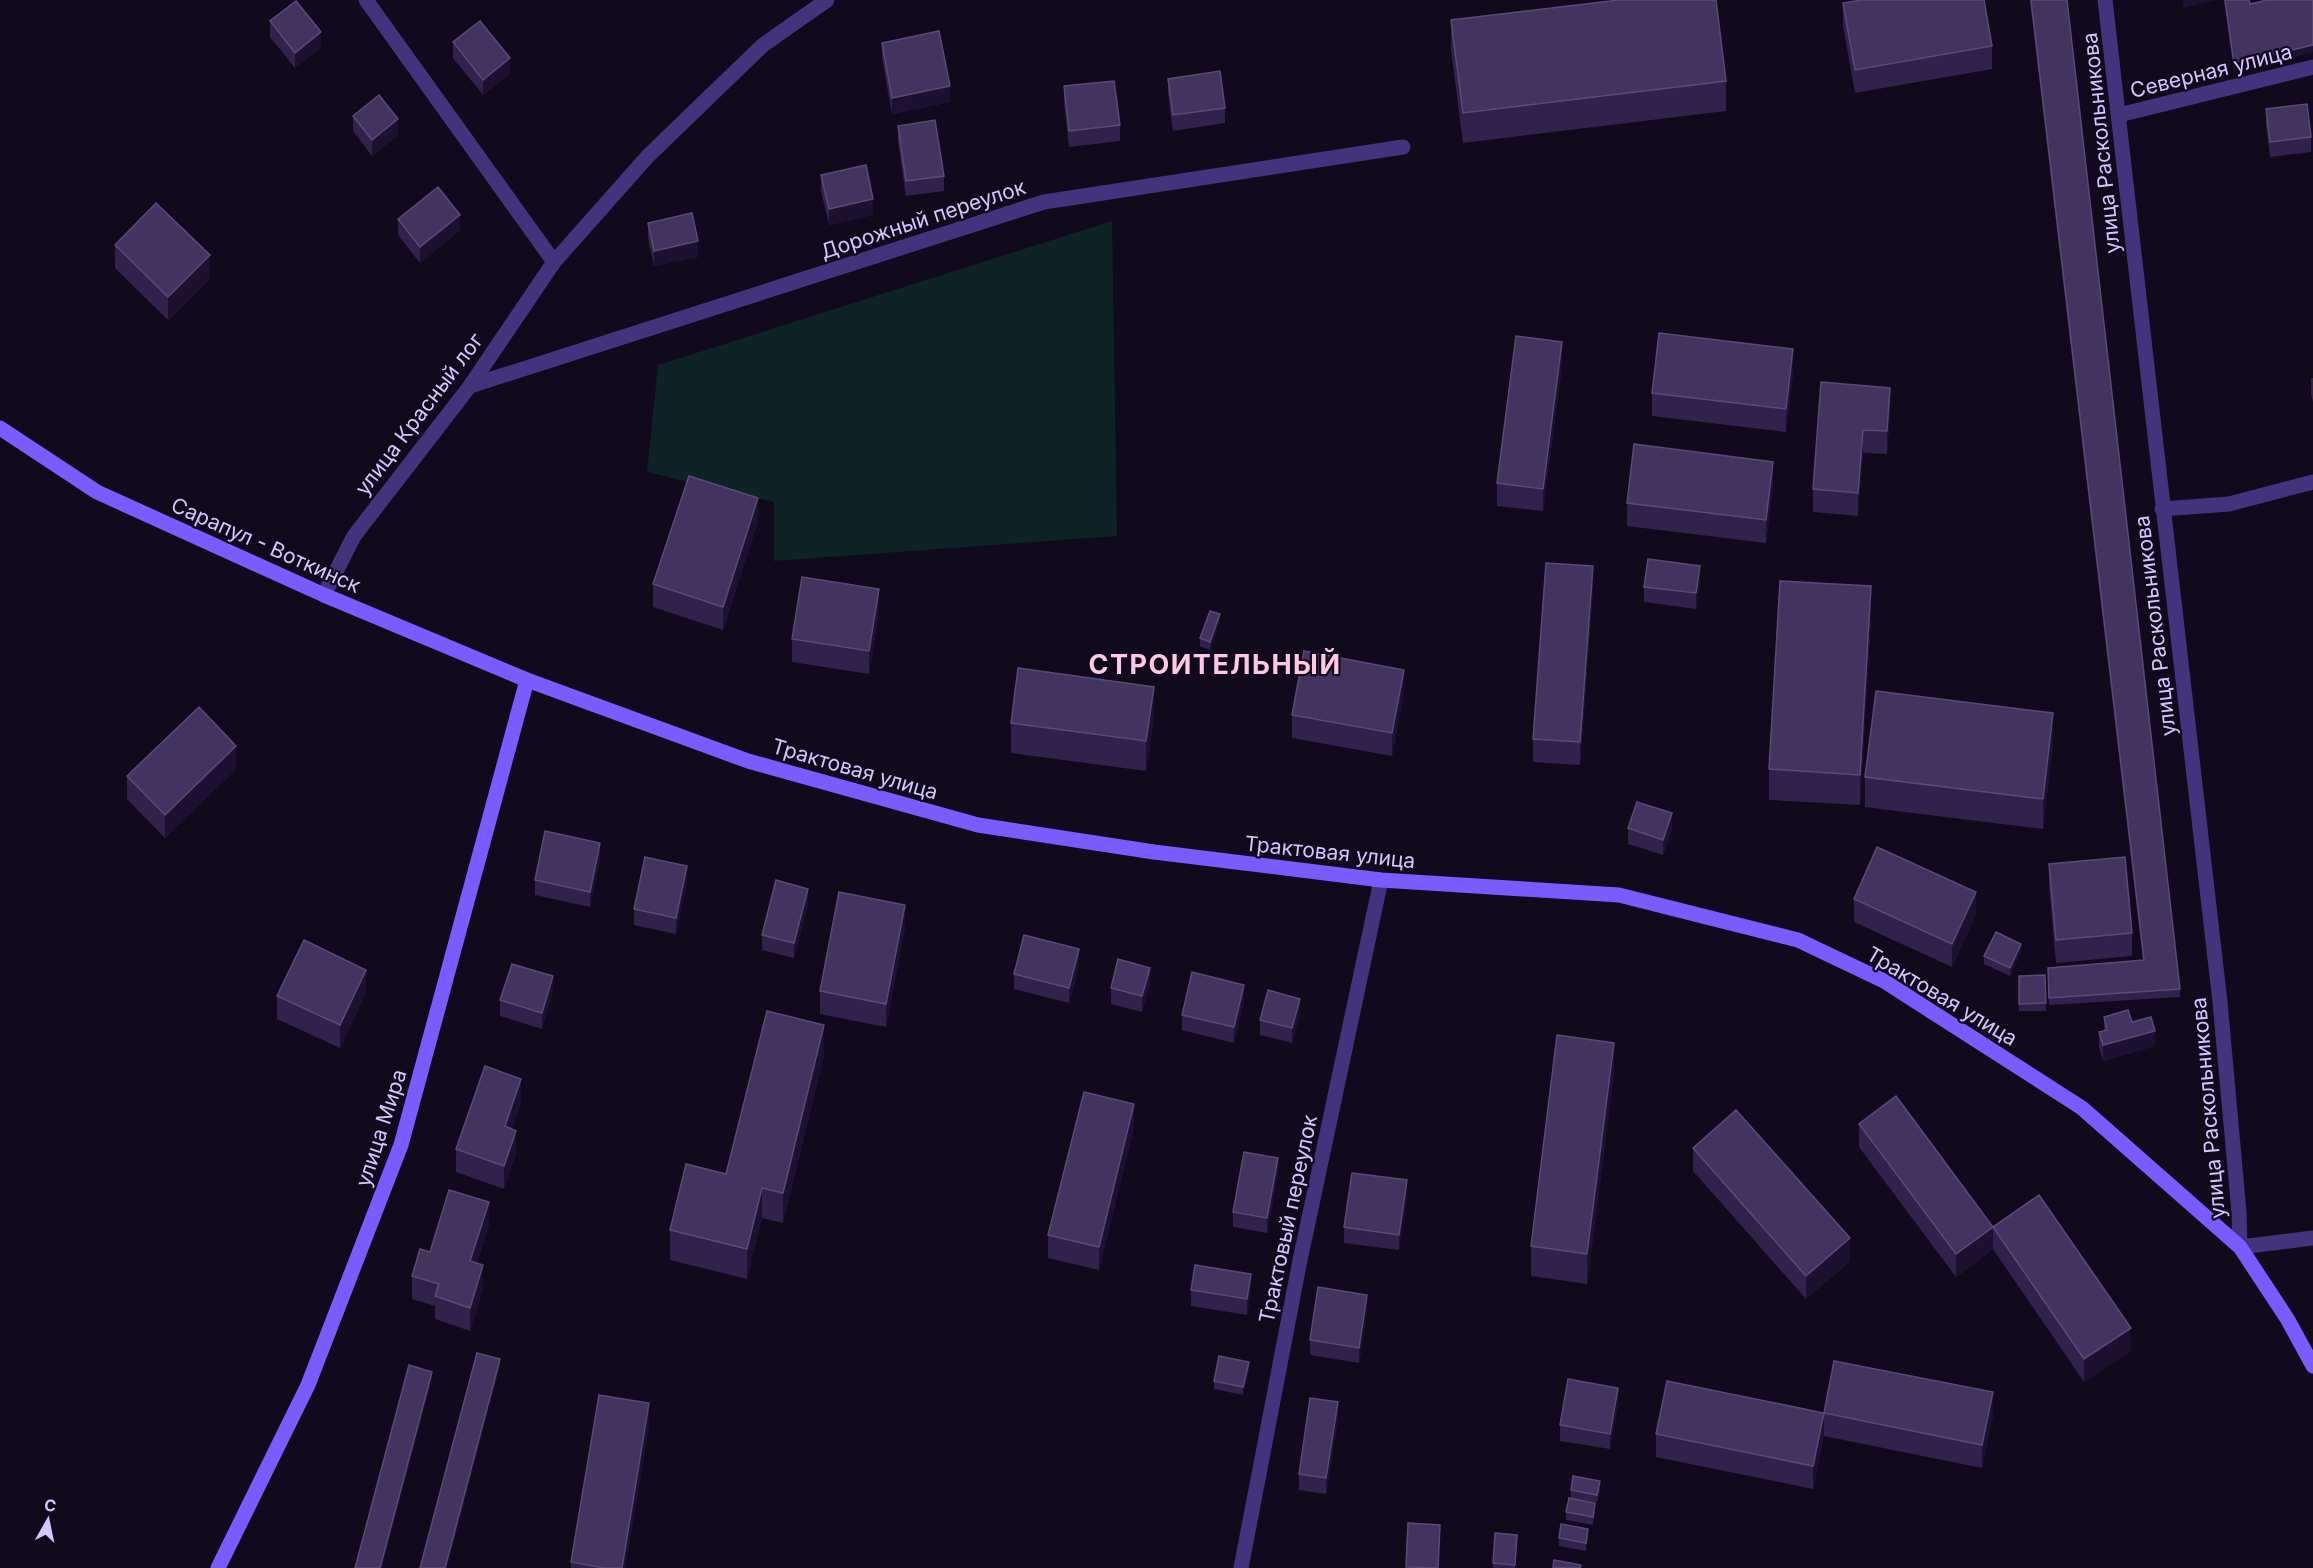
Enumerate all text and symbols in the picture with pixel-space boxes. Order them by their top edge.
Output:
street label: улица Раскольникова [2077,31,2125,255]
street label: Северная улица [2127,39,2295,103]
street label: Дорожный переулок [817,174,1029,264]
street label: улица Красный лог [350,328,488,500]
street label: Сарапул - Воткинск [168,492,365,598]
street label: улица Раскольникова [2129,514,2181,738]
district label: СТРОИТЕЛЬНЫЙ [1089,648,1341,681]
street label: Трактовая улица [769,733,941,805]
street label: Трактовая улица [1243,831,1417,873]
street label: Трактовая улица [1862,941,2022,1051]
street label: улица Раскольникова [2186,996,2230,1220]
street label: улица Мира [350,1066,412,1190]
street label: Трактовый переулок [1254,1112,1322,1326]
north arrow [18,1490,78,1550]
text: С [43,1494,58,1516]

